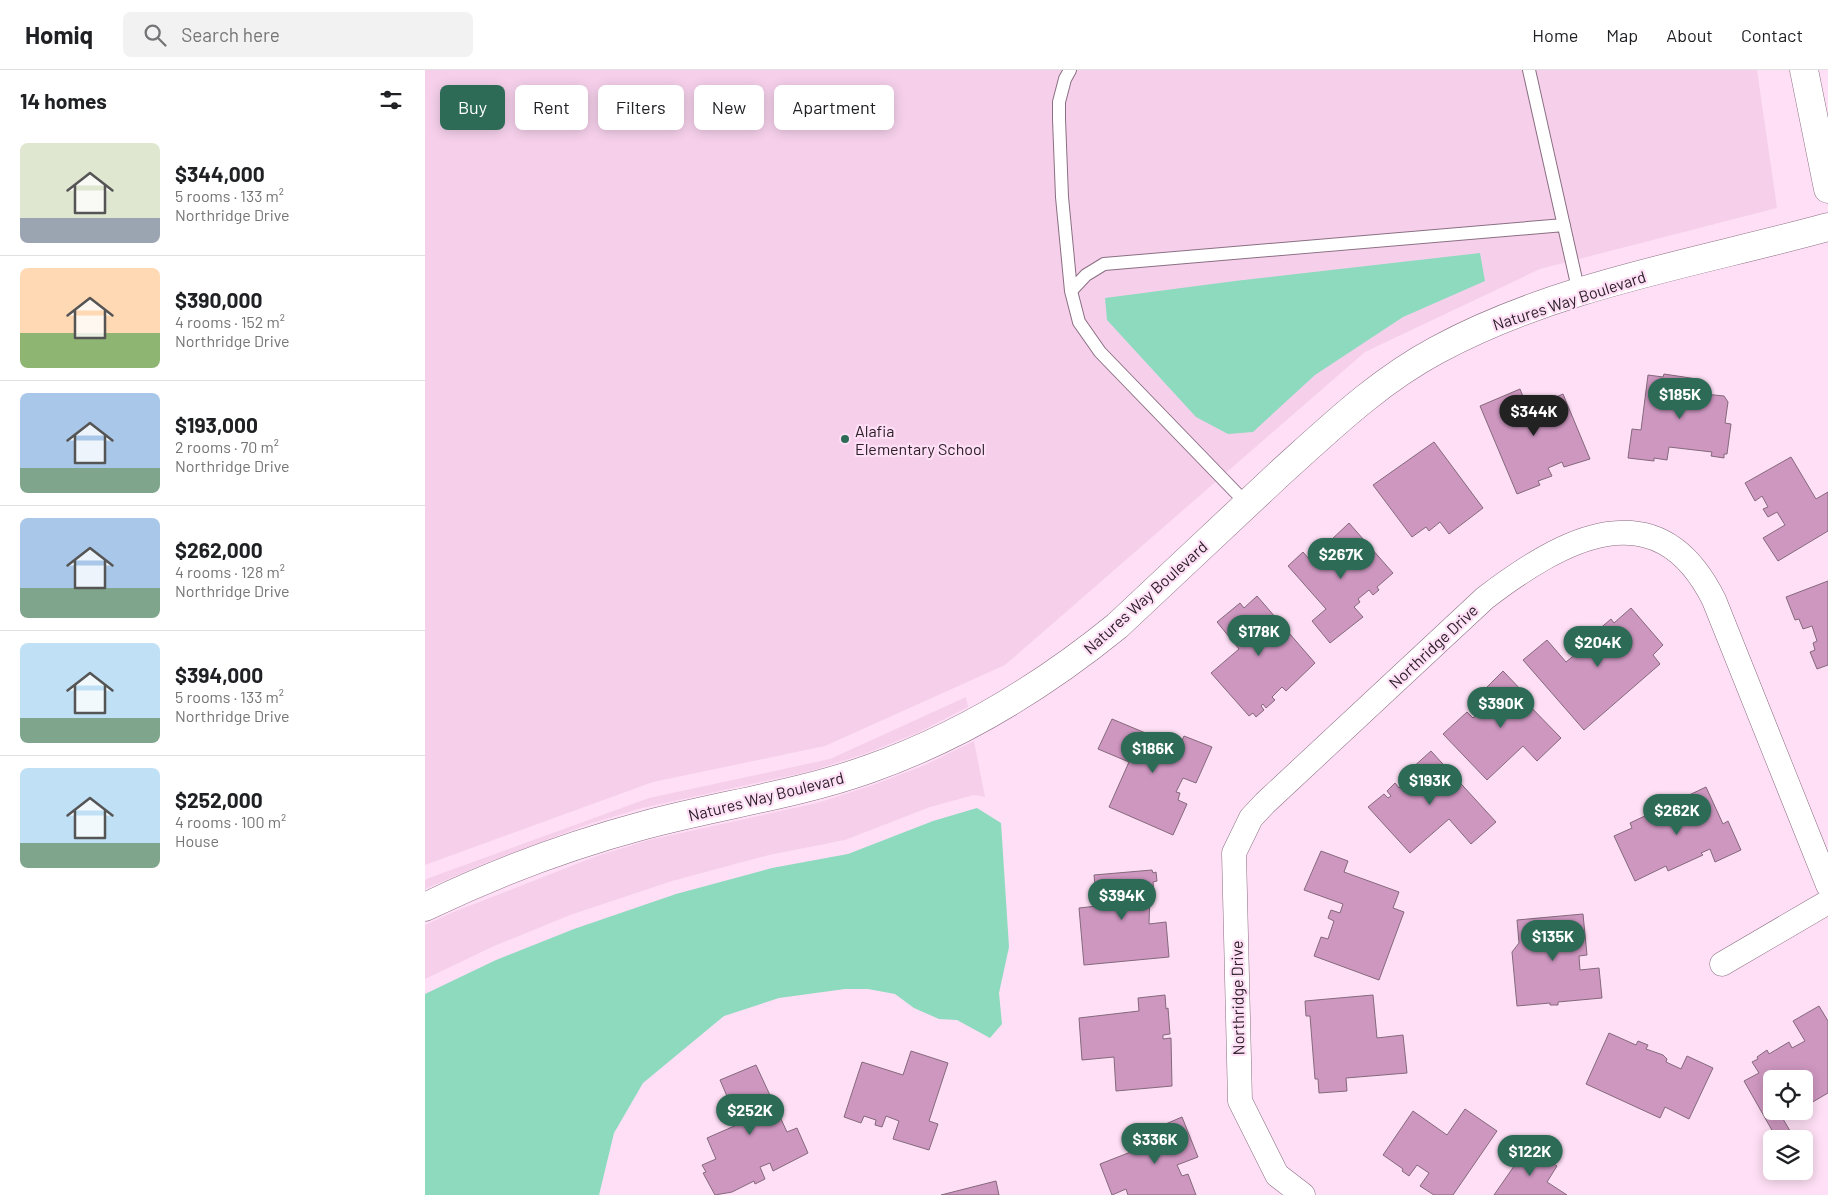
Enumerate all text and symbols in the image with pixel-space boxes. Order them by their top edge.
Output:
search box [123,12,473,57]
text: Homiq [25,20,93,49]
icon: search [141,21,169,49]
text: Search here [181,23,280,46]
text: Home [1532,24,1578,46]
text: Map [1606,24,1638,46]
text: About [1666,24,1713,46]
text: Contact [1741,24,1803,46]
chip: Buy [440,85,505,130]
chip: Rent [515,85,588,130]
chip: Filters [598,85,684,130]
chip: New [694,85,764,130]
chip: Apartment [774,85,894,130]
icon: filters [377,86,405,114]
text: 14 homes [20,88,107,113]
text: $344,000 [175,161,265,186]
icon: home [60,163,120,223]
text: 5 rooms · 133 m² [175,186,284,205]
text: Northridge Drive [175,205,290,224]
street label: Natures Way Boulevard [1490,266,1648,334]
text: $390,000 [175,287,262,312]
icon: home [60,288,120,348]
text: 4 rooms · 152 m² [175,312,285,331]
text: Northridge Drive [175,331,290,350]
pin: $185K [1645,378,1715,420]
text: $185K [1659,384,1701,403]
pin: $344K [1499,394,1569,437]
text: $344K [1510,401,1558,420]
text: $193,000 [175,412,258,437]
icon: home [60,413,120,473]
place label: Alafia Elementary School [855,421,985,458]
marker: Alafia Elementary School [839,433,851,445]
text: 2 rooms · 70 m² [175,437,279,456]
text: Northridge Drive [175,456,290,475]
text: $262,000 [175,537,263,562]
street label: Natures Way Boulevard [1079,537,1211,657]
icon: home [60,538,120,598]
pin: $267K [1306,538,1376,580]
text: $267K [1319,544,1363,563]
text: 4 rooms · 128 m² [175,562,285,581]
text: Northridge Drive [175,581,290,600]
street label: Northridge Drive [1385,600,1481,692]
pin: $178K [1224,614,1294,657]
text: $178K [1238,621,1280,640]
pin: $204K [1563,626,1633,668]
text: $204K [1575,632,1621,651]
text: $394,000 [175,662,263,687]
icon: home [60,663,120,723]
pin: $390K [1466,686,1536,729]
text: 5 rooms · 133 m² [175,687,284,706]
text: $390K [1478,693,1524,712]
text: Northridge Drive [175,706,290,725]
pin: $186K [1118,732,1188,774]
text: $186K [1132,738,1174,757]
pin: $193K [1395,764,1465,806]
street label: Natures Way Boulevard [686,767,846,825]
text: $193K [1409,770,1451,789]
text: $252,000 [175,787,263,812]
icon: home [60,788,120,848]
pin: $262K [1642,794,1712,836]
text: $262K [1654,800,1700,819]
text: 4 rooms · 100 m² [175,812,286,831]
text: House [175,831,219,850]
pin: $394K [1087,878,1157,921]
text: $394K [1099,885,1145,904]
pin: $135K [1518,920,1588,962]
text: $135K [1532,926,1574,945]
street label: Northridge Drive [1227,941,1247,1055]
map controls [1763,1070,1813,1180]
button: locate [1763,1070,1813,1120]
pin: $252K [715,1094,785,1136]
text: $252K [727,1100,773,1119]
pin: $336K [1120,1122,1190,1165]
text: $336K [1132,1129,1178,1148]
button: layers [1763,1130,1813,1180]
pin: $122K [1495,1134,1565,1177]
text: $122K [1509,1141,1551,1160]

